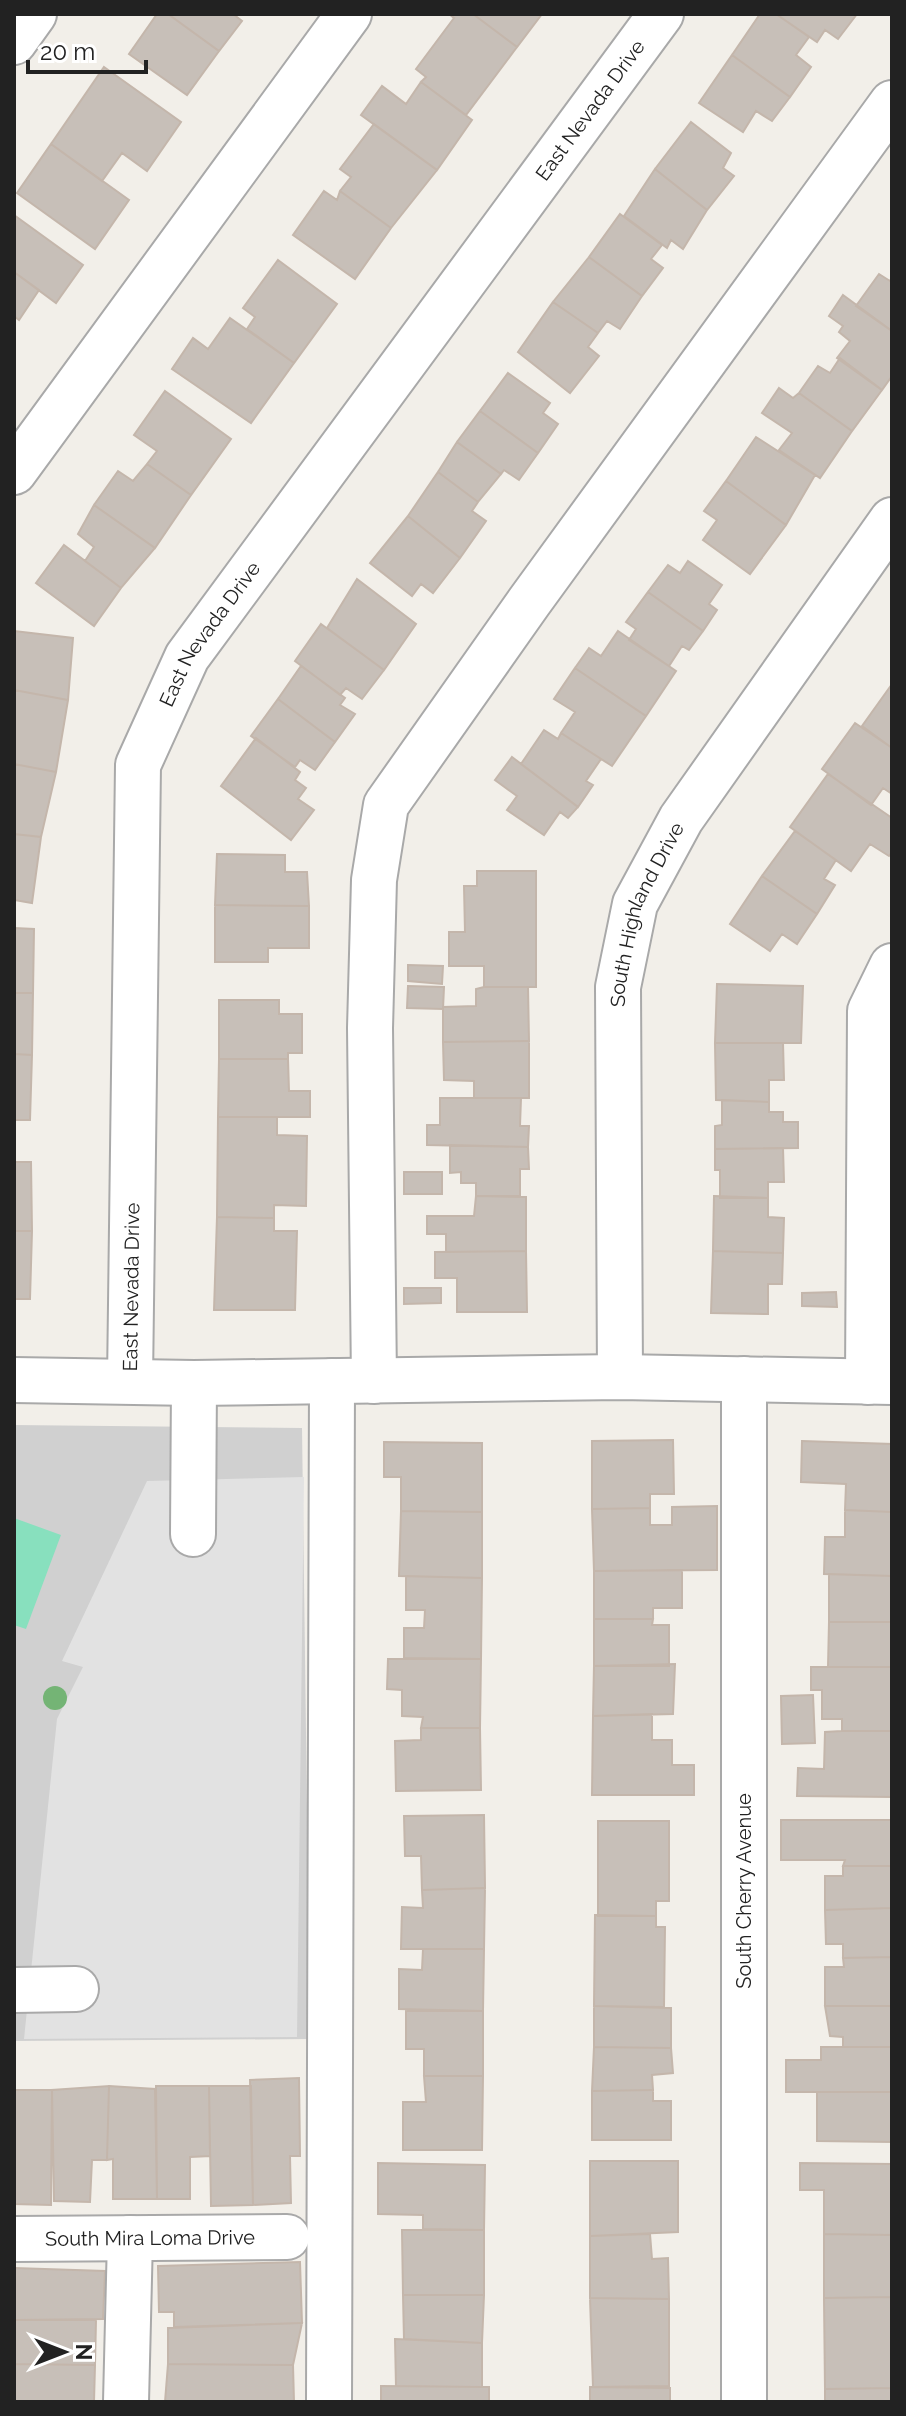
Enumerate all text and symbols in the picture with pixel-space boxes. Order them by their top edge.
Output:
scale bar [28,24,146,74]
street label: East Nevada Drive [530,35,650,185]
text: 20 m [40,37,95,66]
street label: East Nevada Drive [154,556,265,710]
street label: South Highland Drive [606,818,689,1007]
street label: East Nevada Drive [118,1202,144,1372]
street label: South Cherry Avenue [732,1793,756,1989]
street label: South Mira Loma Drive [45,2225,255,2251]
north arrow [24,2312,104,2392]
text: N [71,2344,97,2360]

